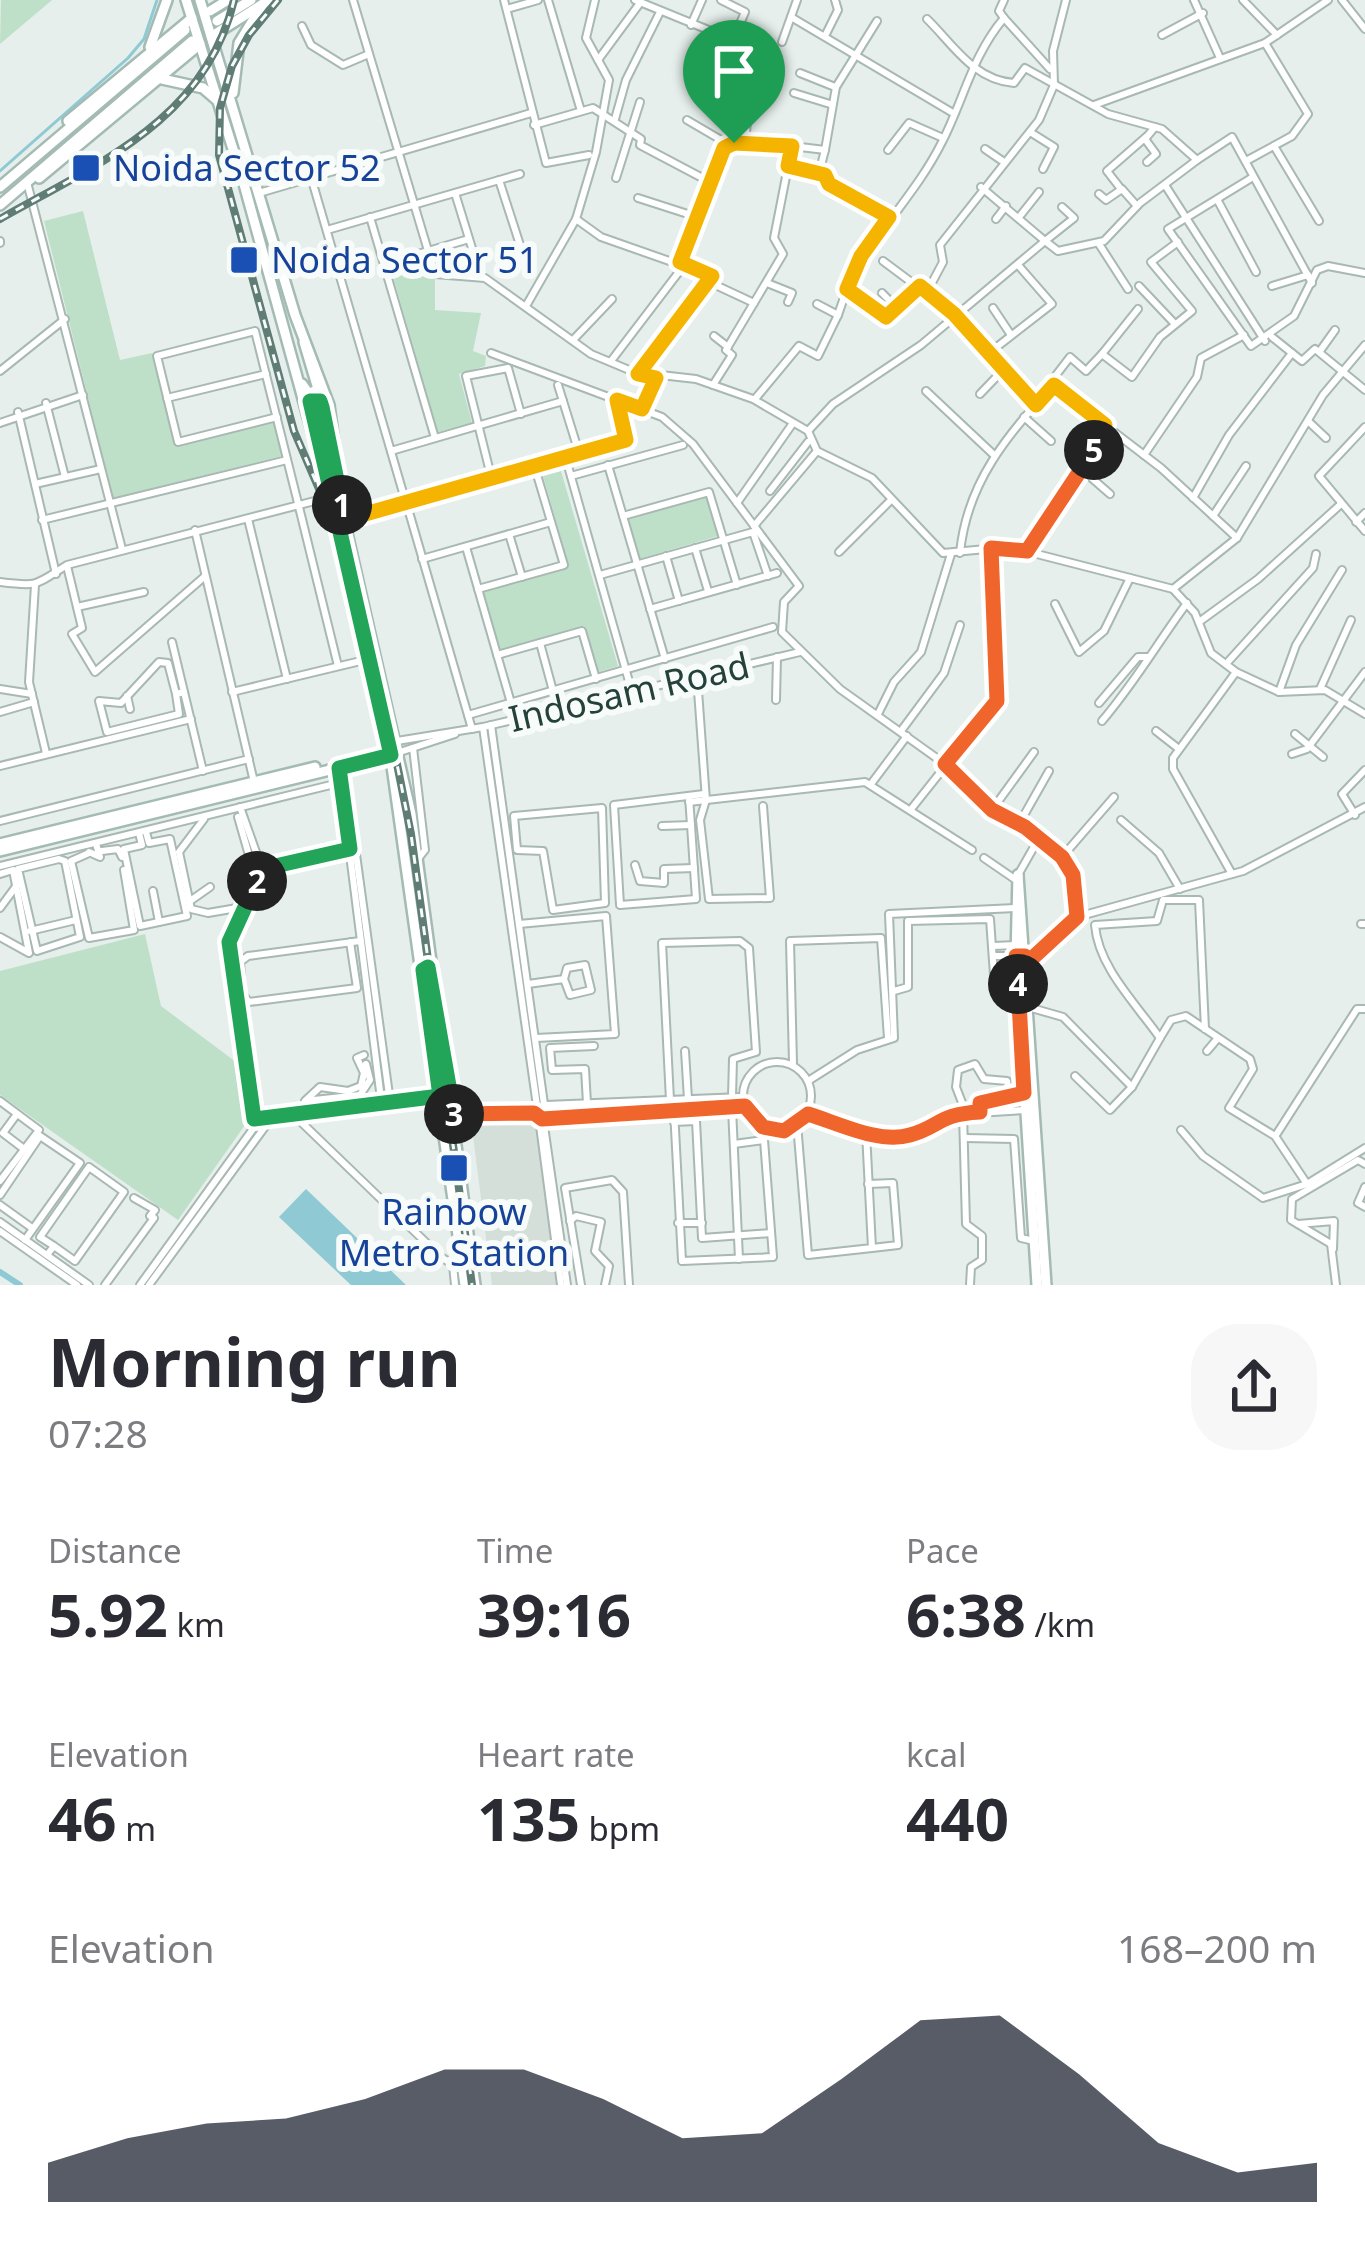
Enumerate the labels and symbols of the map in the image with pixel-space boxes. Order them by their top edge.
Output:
pin [683,20,785,143]
place label: Noida Sector 52 [113,143,381,192]
marker: Noida Sector 52 [70,152,102,184]
place label: Noida Sector 51 [271,235,539,284]
marker: Noida Sector 51 [228,244,260,276]
pin: 5 [1064,420,1124,480]
pin: 1 [312,475,372,535]
street label: Indosam Road [504,640,754,743]
pin: 2 [227,851,287,911]
pin: 4 [988,954,1048,1014]
pin: 3 [424,1084,484,1144]
marker: Rainbow Metro Station [438,1152,470,1184]
place label: Rainbow Metro Station [339,1187,569,1277]

